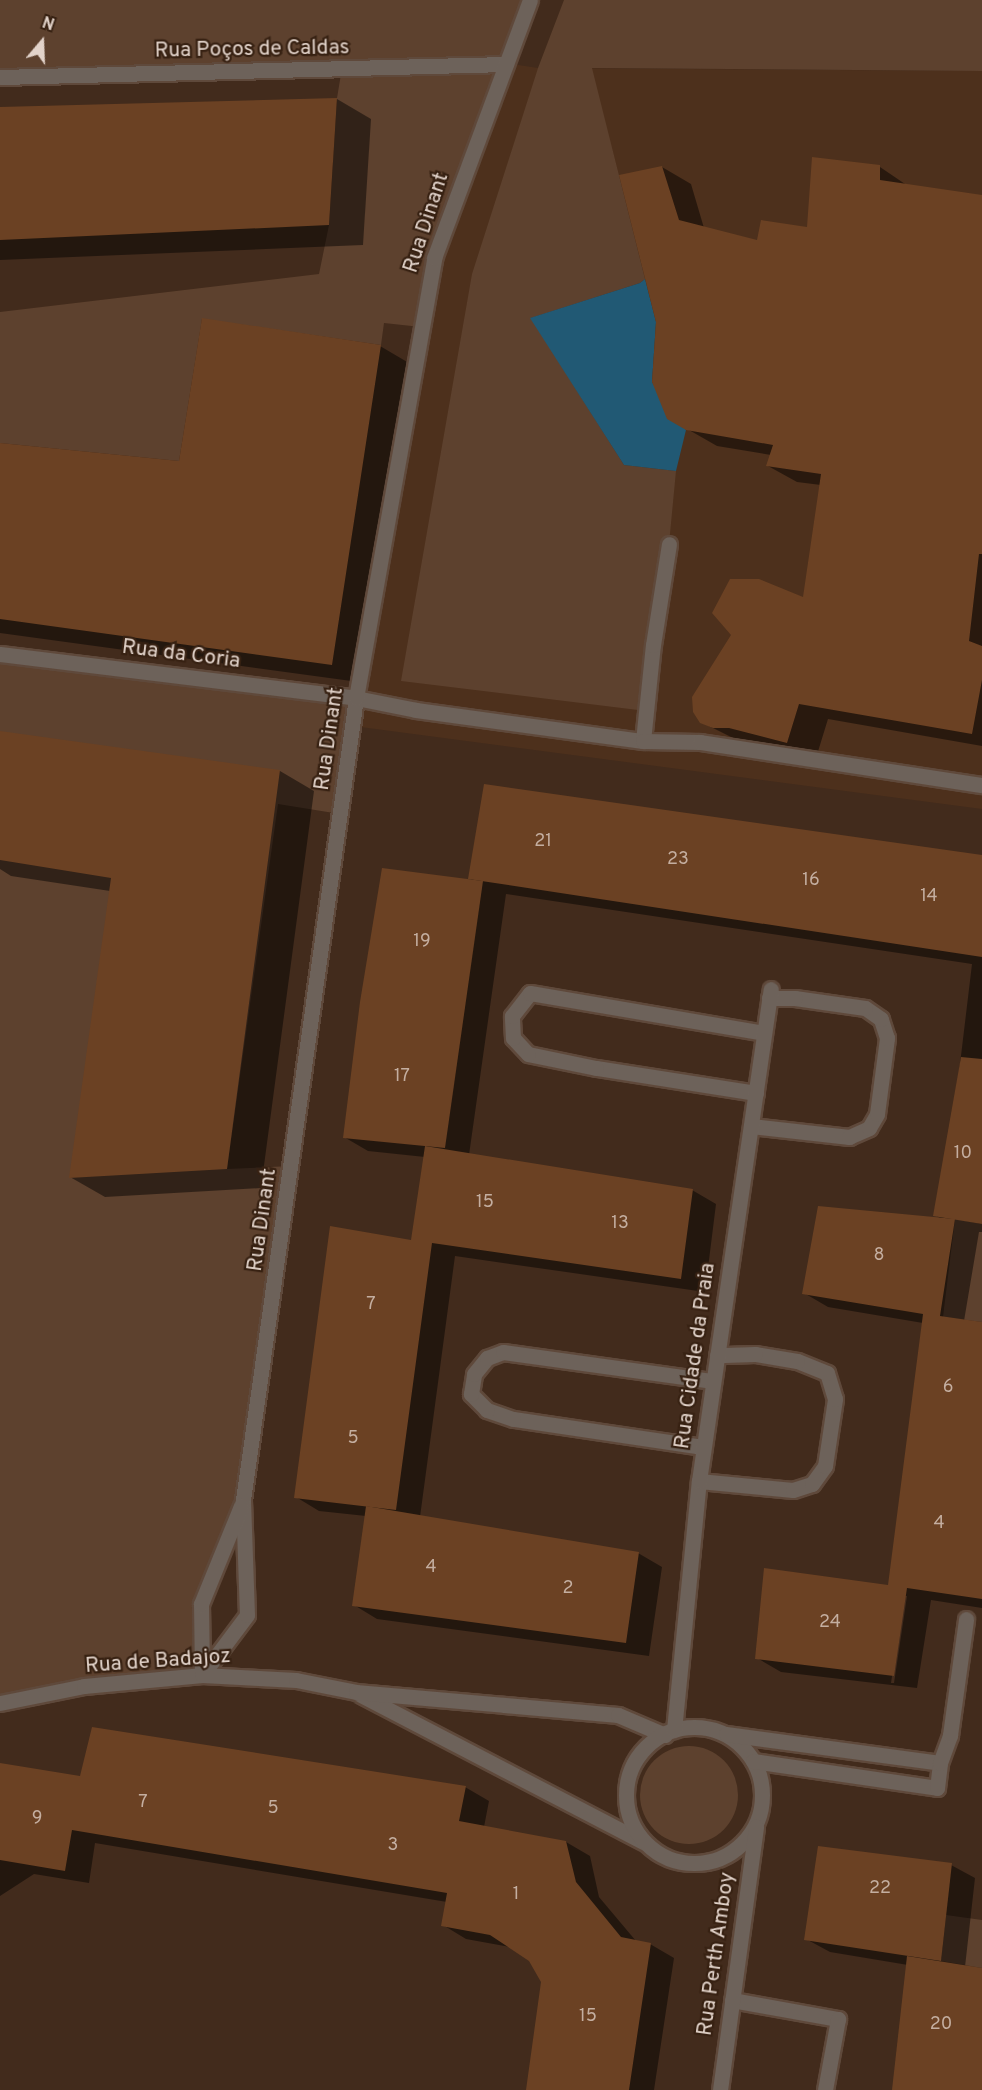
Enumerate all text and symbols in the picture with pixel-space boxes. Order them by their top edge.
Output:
north arrow [12,12,72,72]
text: N [39,14,57,36]
street label: Rua Poços de Caldas [154,36,350,64]
street label: Rua Dinant [399,170,455,276]
street label: Rua da Coria [120,635,242,675]
street label: Rua Dinant [310,686,350,792]
house number: 21 [534,831,552,853]
house number: 23 [667,849,689,871]
house number: 16 [802,870,820,892]
house number: 14 [920,886,938,908]
house number: 19 [413,931,431,953]
house number: 17 [394,1066,410,1088]
house number: 10 [954,1143,972,1165]
street label: Rua Dinant [243,1167,283,1273]
house number: 15 [476,1192,494,1214]
house number: 13 [611,1213,629,1235]
house number: 8 [874,1245,884,1267]
street label: Rua Cidade da Praia [670,1261,722,1451]
house number: 7 [366,1294,376,1316]
house number: 6 [943,1377,953,1399]
house number: 5 [347,1428,359,1450]
house number: 4 [933,1513,945,1535]
house number: 4 [425,1557,437,1579]
house number: 2 [562,1578,574,1600]
house number: 24 [819,1612,841,1634]
street label: Rua de Badajoz [84,1644,232,1680]
house number: 7 [138,1792,148,1814]
house number: 5 [267,1798,279,1820]
house number: 9 [32,1808,42,1830]
house number: 3 [388,1835,398,1857]
street label: Rua Perth Amboy [693,1870,741,2038]
house number: 22 [869,1878,891,1900]
house number: 1 [513,1884,519,1906]
house number: 15 [579,2006,597,2028]
house number: 20 [930,2014,952,2036]

